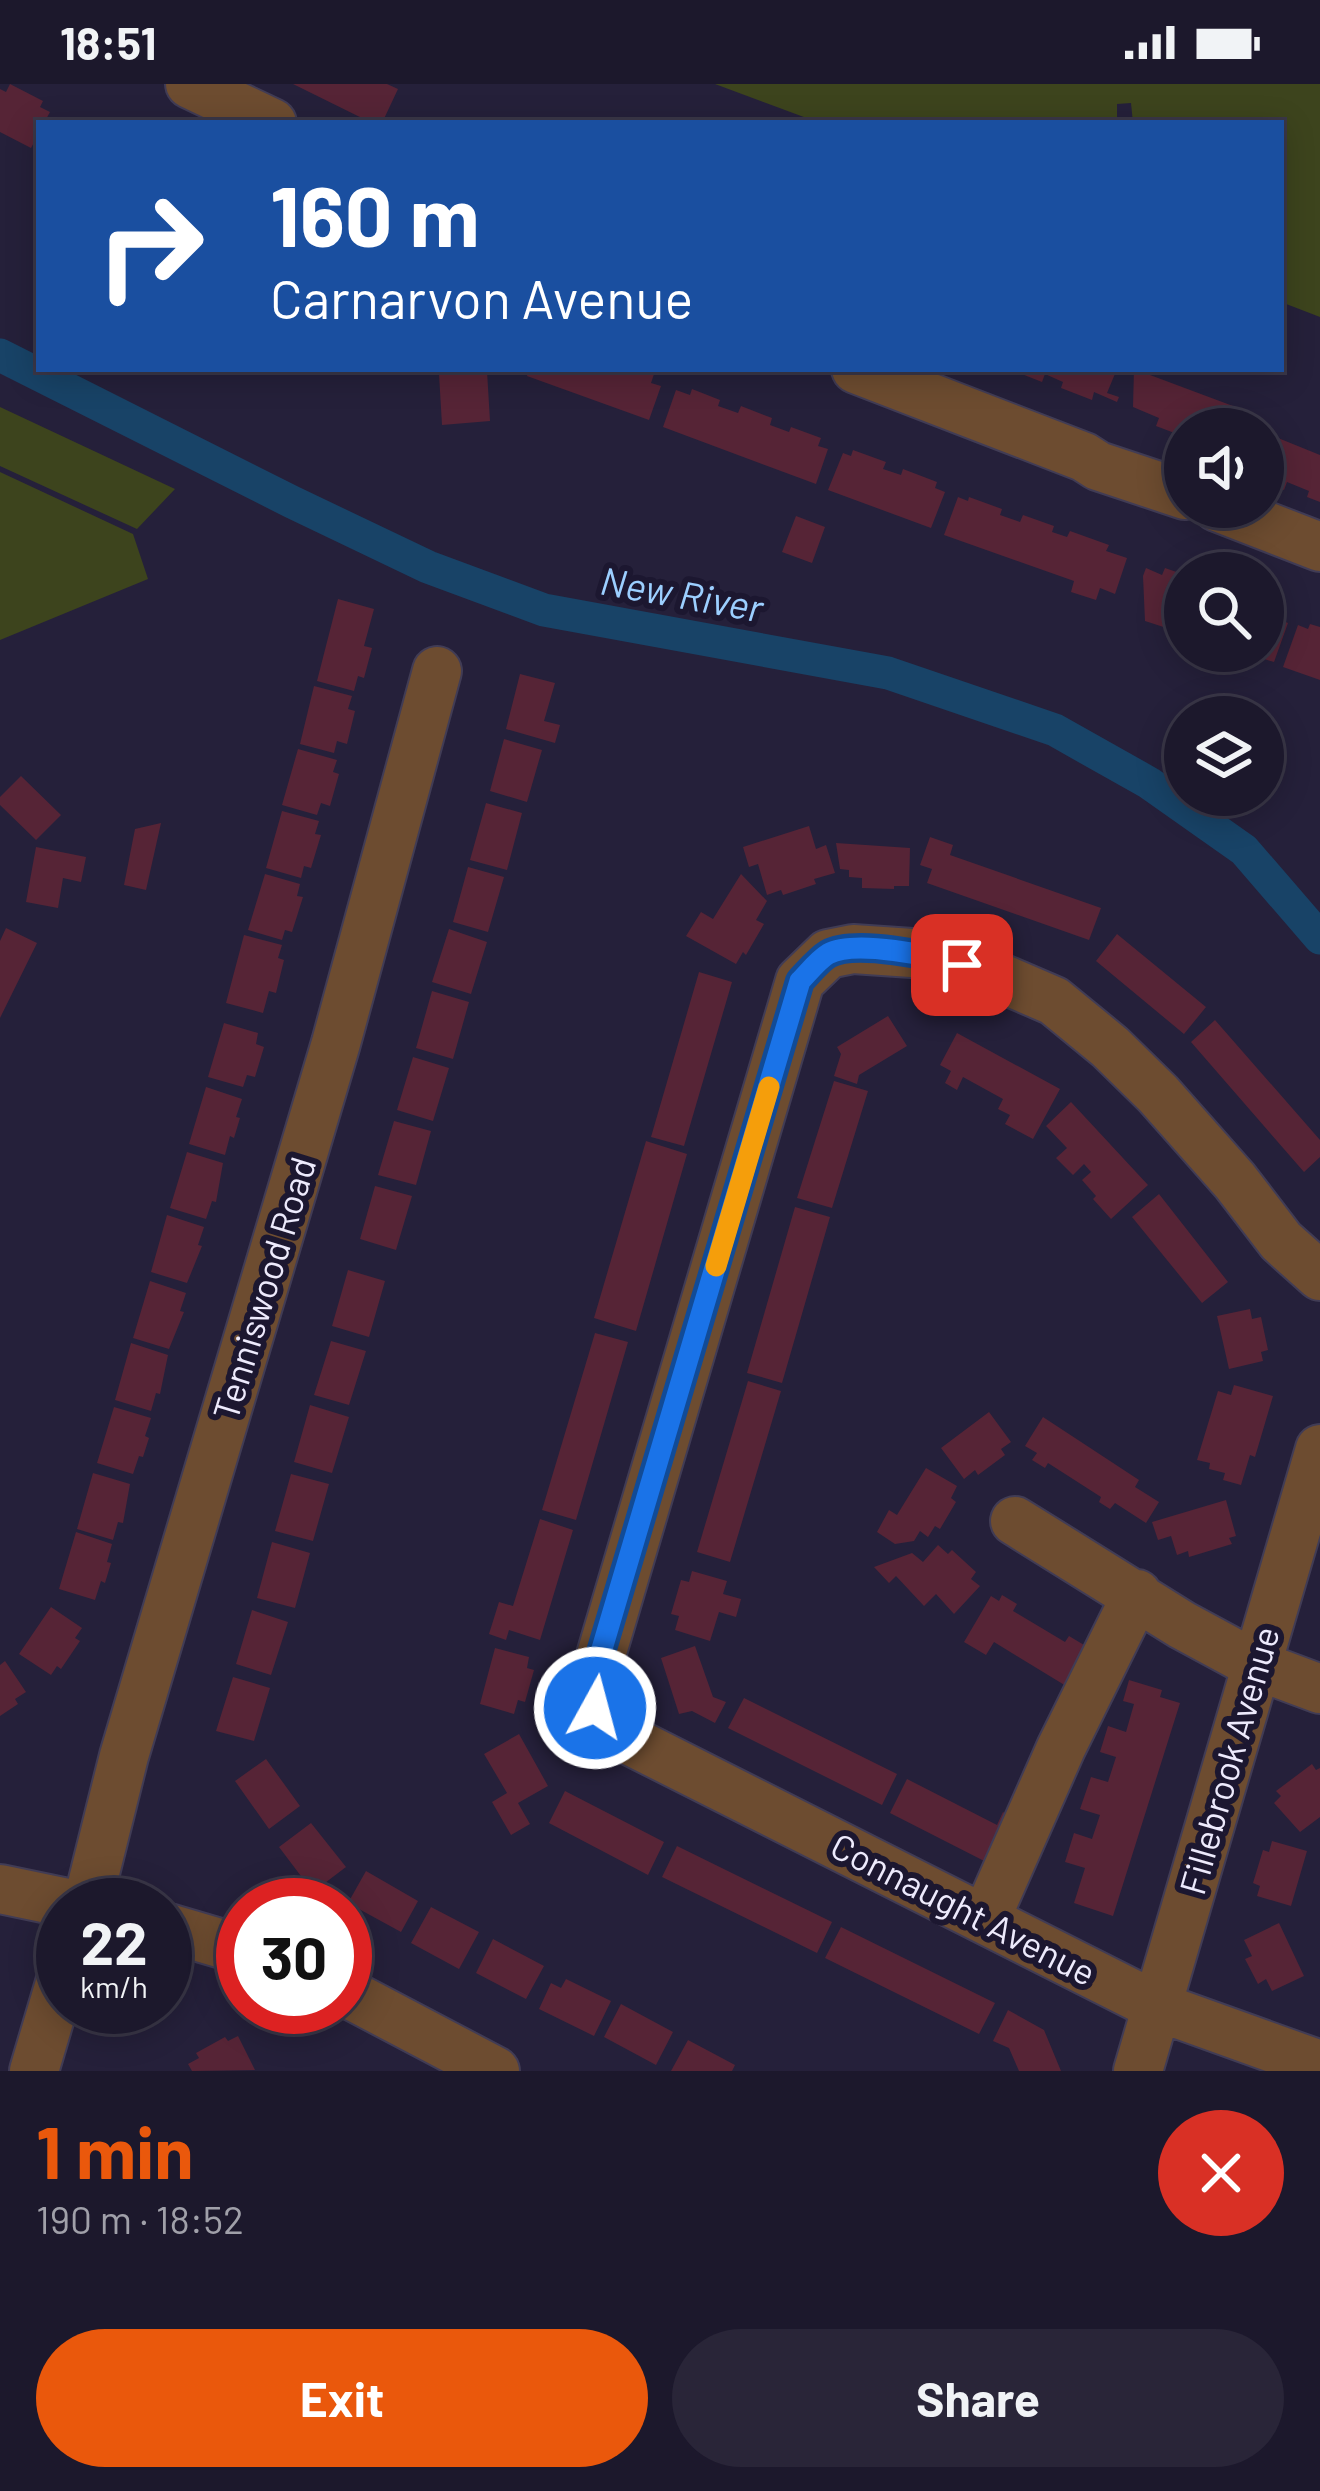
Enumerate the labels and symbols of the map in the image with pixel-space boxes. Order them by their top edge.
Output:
water label: New River [597,556,768,631]
pin [911,914,1013,1016]
street label: Tenniswood Road [203,1151,323,1425]
street label: Fillebrook Avenue [1169,1621,1287,1899]
position arrow [532,1645,658,1771]
street label: Connaught Avenue [824,1823,1104,1993]
speed limit sign: 30 [216,1878,372,2034]

